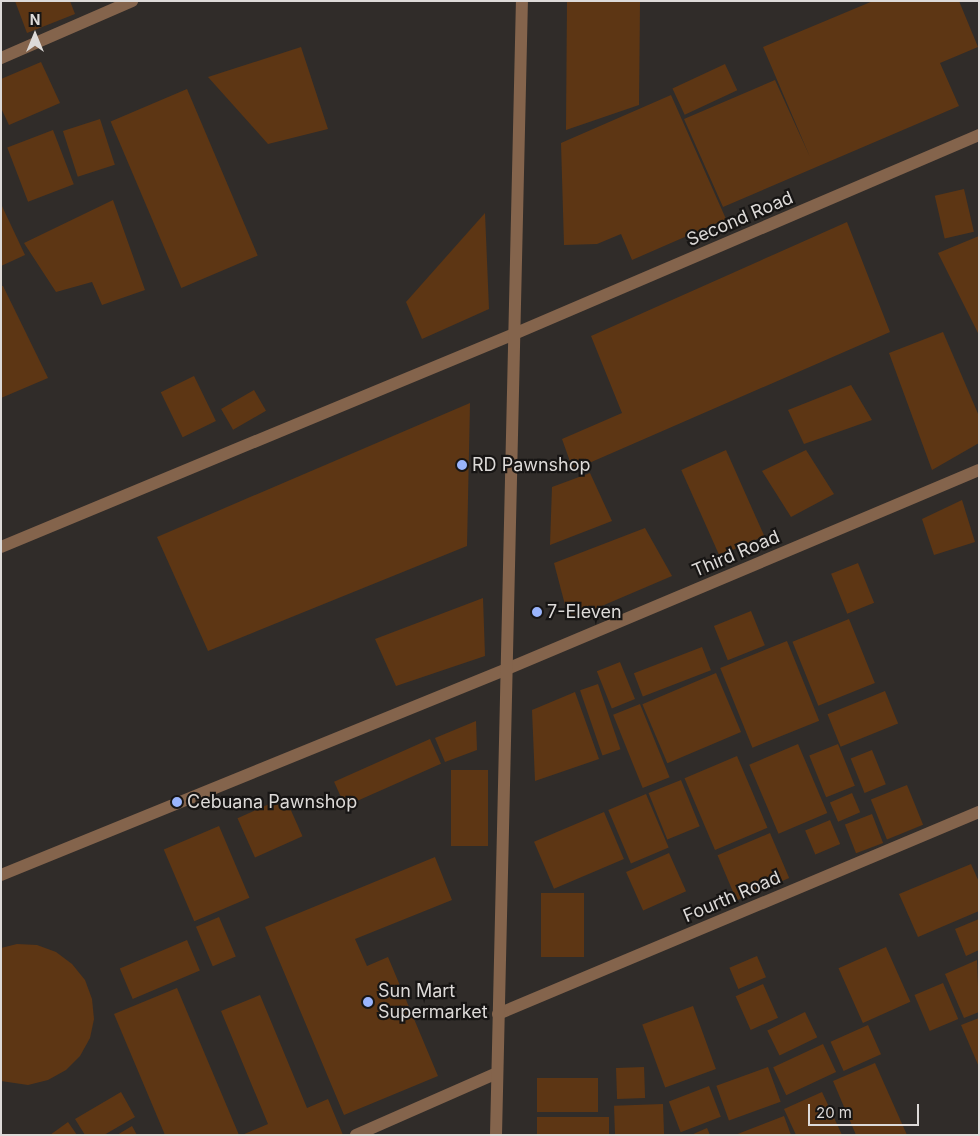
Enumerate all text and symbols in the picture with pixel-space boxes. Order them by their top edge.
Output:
north arrow [10,10,60,60]
text: N [30,11,40,28]
street label: Second Road [684,187,796,251]
place label: RD Pawnshop [472,454,591,476]
marker: RD Pawnshop [456,459,468,471]
street label: Third Road [689,526,783,582]
place label: 7-Eleven [547,601,622,623]
marker: 7-Eleven [531,606,543,618]
place label: Cebuana Pawnshop [187,791,357,813]
marker: Cebuana Pawnshop [171,796,183,808]
street label: Fourth Road [680,867,784,927]
place label: Sun Mart Supermarket [378,981,488,1024]
marker: Sun Mart Supermarket [362,996,374,1008]
scale bar [810,1094,921,1126]
text: 20 m [816,1103,852,1122]

